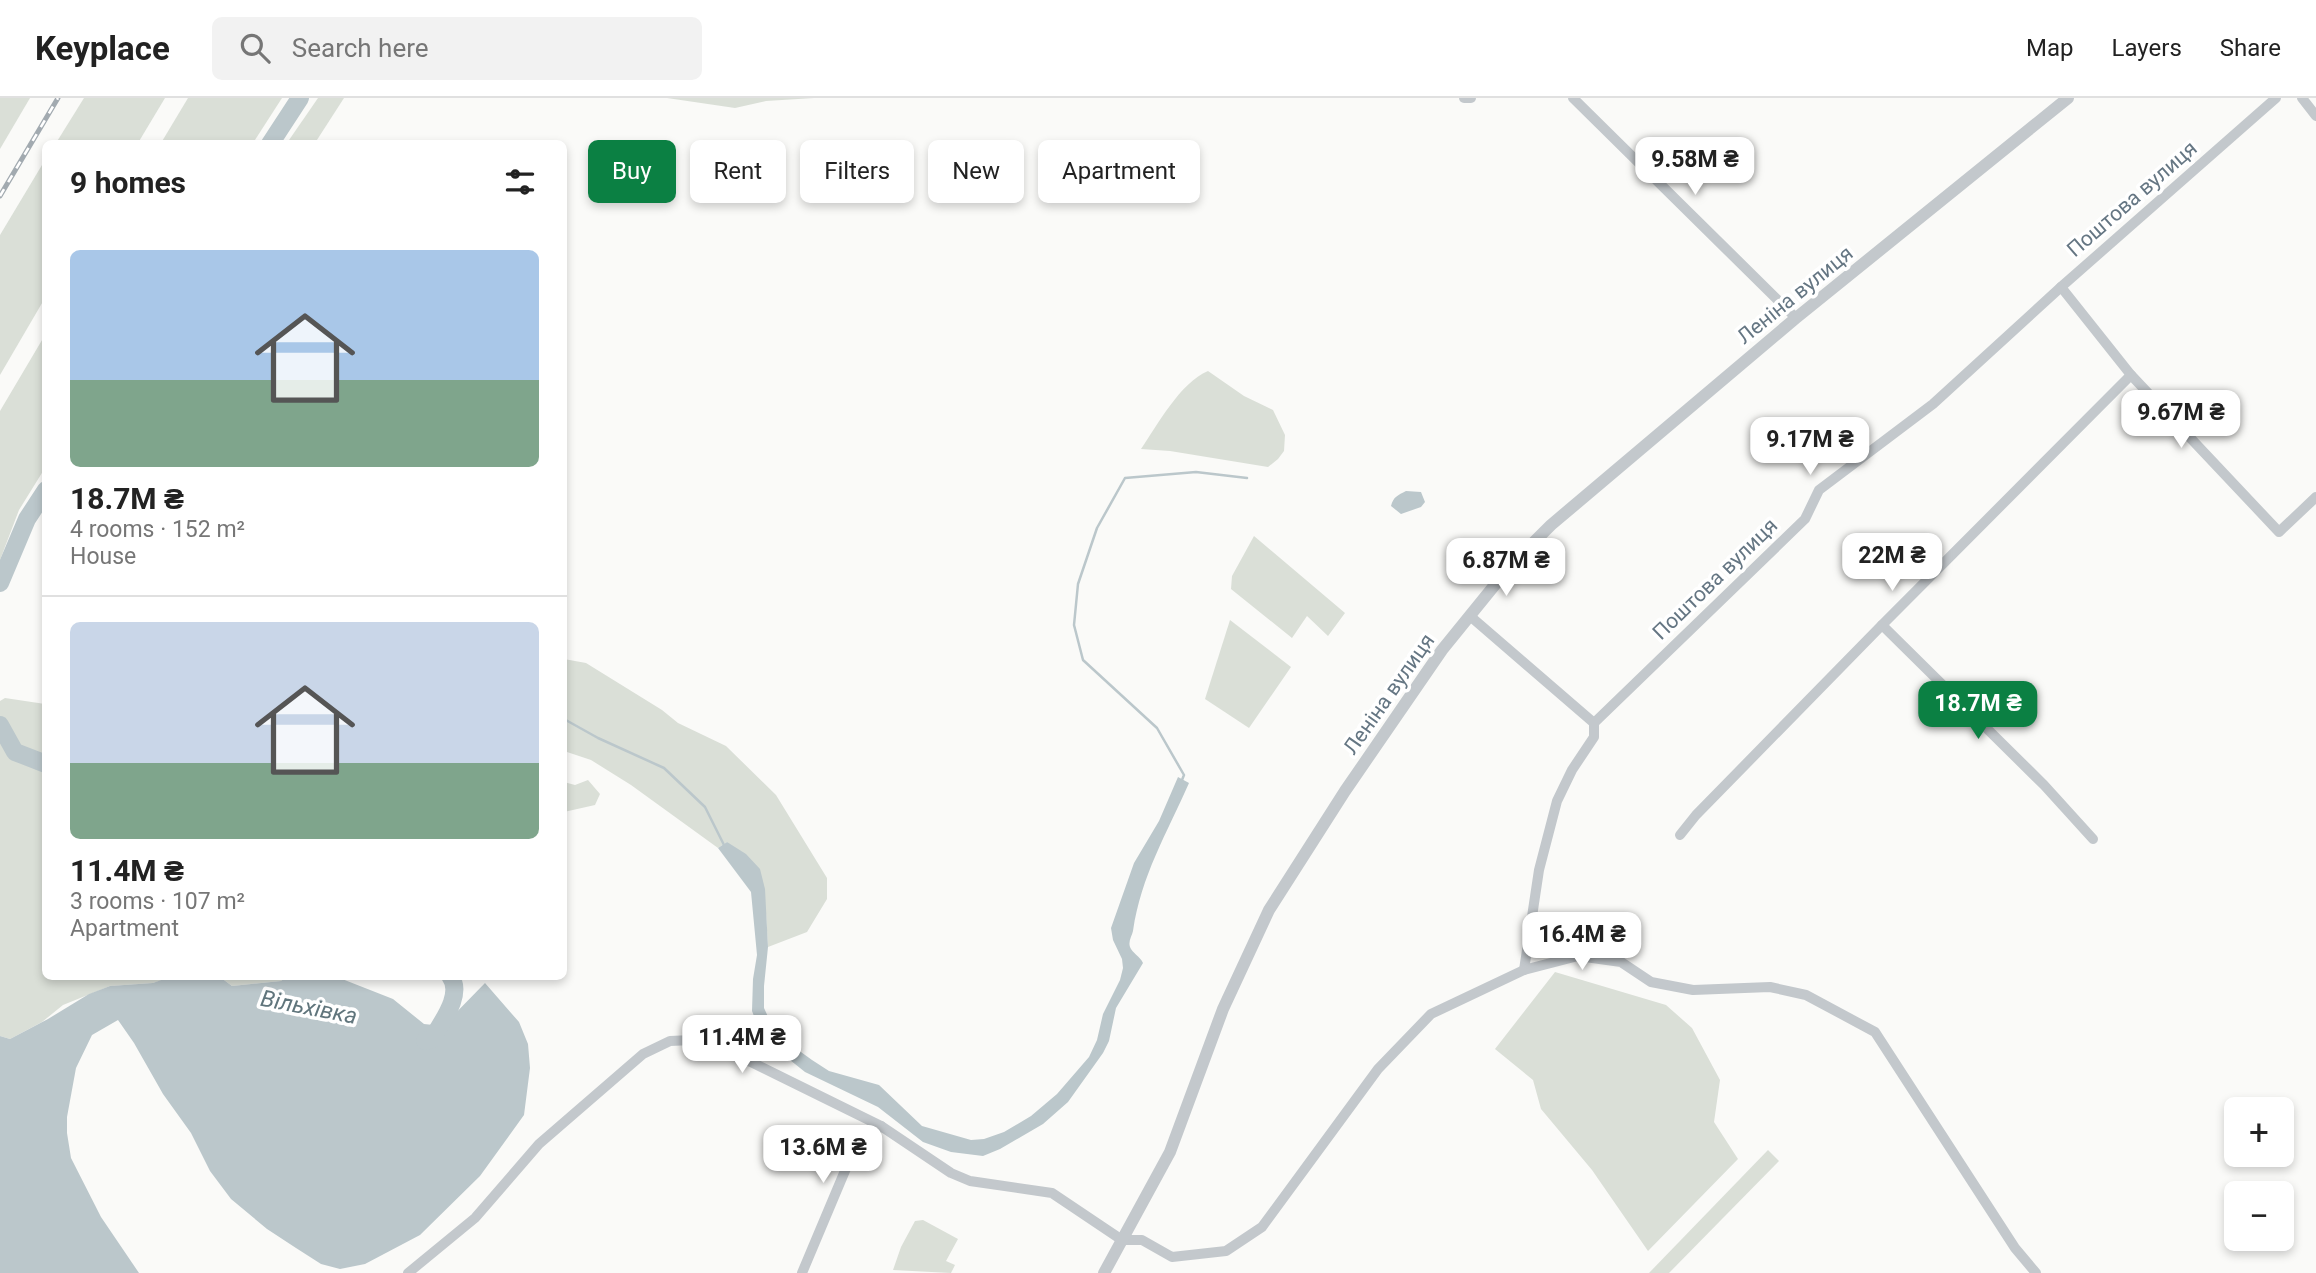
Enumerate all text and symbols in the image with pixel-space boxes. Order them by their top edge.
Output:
search box [212,17,702,80]
text: Keyplace [35,29,170,68]
icon: search [236,29,274,67]
text: Search here [292,33,429,63]
text: Map [2026,34,2074,62]
text: Layers [2112,34,2182,62]
text: Share [2220,34,2281,62]
street label: Поштова вулиця [2062,136,2202,262]
pin: 9.58M ₴ [1630,138,1760,197]
chip: Buy [588,140,676,203]
chip: Rent [690,140,786,203]
chip: Filters [800,140,914,203]
chip: New [928,140,1024,203]
chip: Apartment [1038,140,1200,203]
text: 9.58M ₴ [1651,146,1739,173]
icon: filters [501,163,539,201]
text: 9 homes [70,165,186,200]
street label: Леніна вулиця [1732,241,1858,349]
icon: home [242,295,368,421]
pin: 9.67M ₴ [2116,390,2246,450]
text: 9.67M ₴ [2137,399,2225,426]
pin: 9.17M ₴ [1745,418,1875,477]
text: 9.17M ₴ [1766,426,1854,453]
text: 18.7M ₴ [70,481,184,516]
street label: Поштова вулиця [1648,513,1782,645]
text: 4 rooms · 152 m² [70,516,245,543]
pin: 22M ₴ [1843,533,1941,593]
pin: 6.87M ₴ [1441,538,1571,598]
text: 22M ₴ [1858,542,1926,569]
text: House [70,543,136,570]
text: 6.87M ₴ [1462,547,1550,574]
street label: Леніна вулиця [1339,629,1439,759]
icon: home [242,667,368,793]
pin: 18.7M ₴ [1913,682,2043,741]
text: 18.7M ₴ [1934,690,2022,717]
text: 11.4M ₴ [70,853,184,888]
text: 3 rooms · 107 m² [70,888,245,915]
pin: 16.4M ₴ [1517,912,1647,972]
text: Apartment [70,915,179,942]
text: 16.4M ₴ [1538,921,1626,948]
water label: Вільхівка [258,985,359,1030]
pin: 11.4M ₴ [677,1016,807,1075]
text: 11.4M ₴ [698,1024,786,1051]
map controls [2224,1097,2294,1251]
button: + [2224,1097,2294,1167]
pin: 13.6M ₴ [758,1126,888,1185]
text: 13.6M ₴ [779,1134,867,1161]
button: − [2224,1181,2294,1251]

